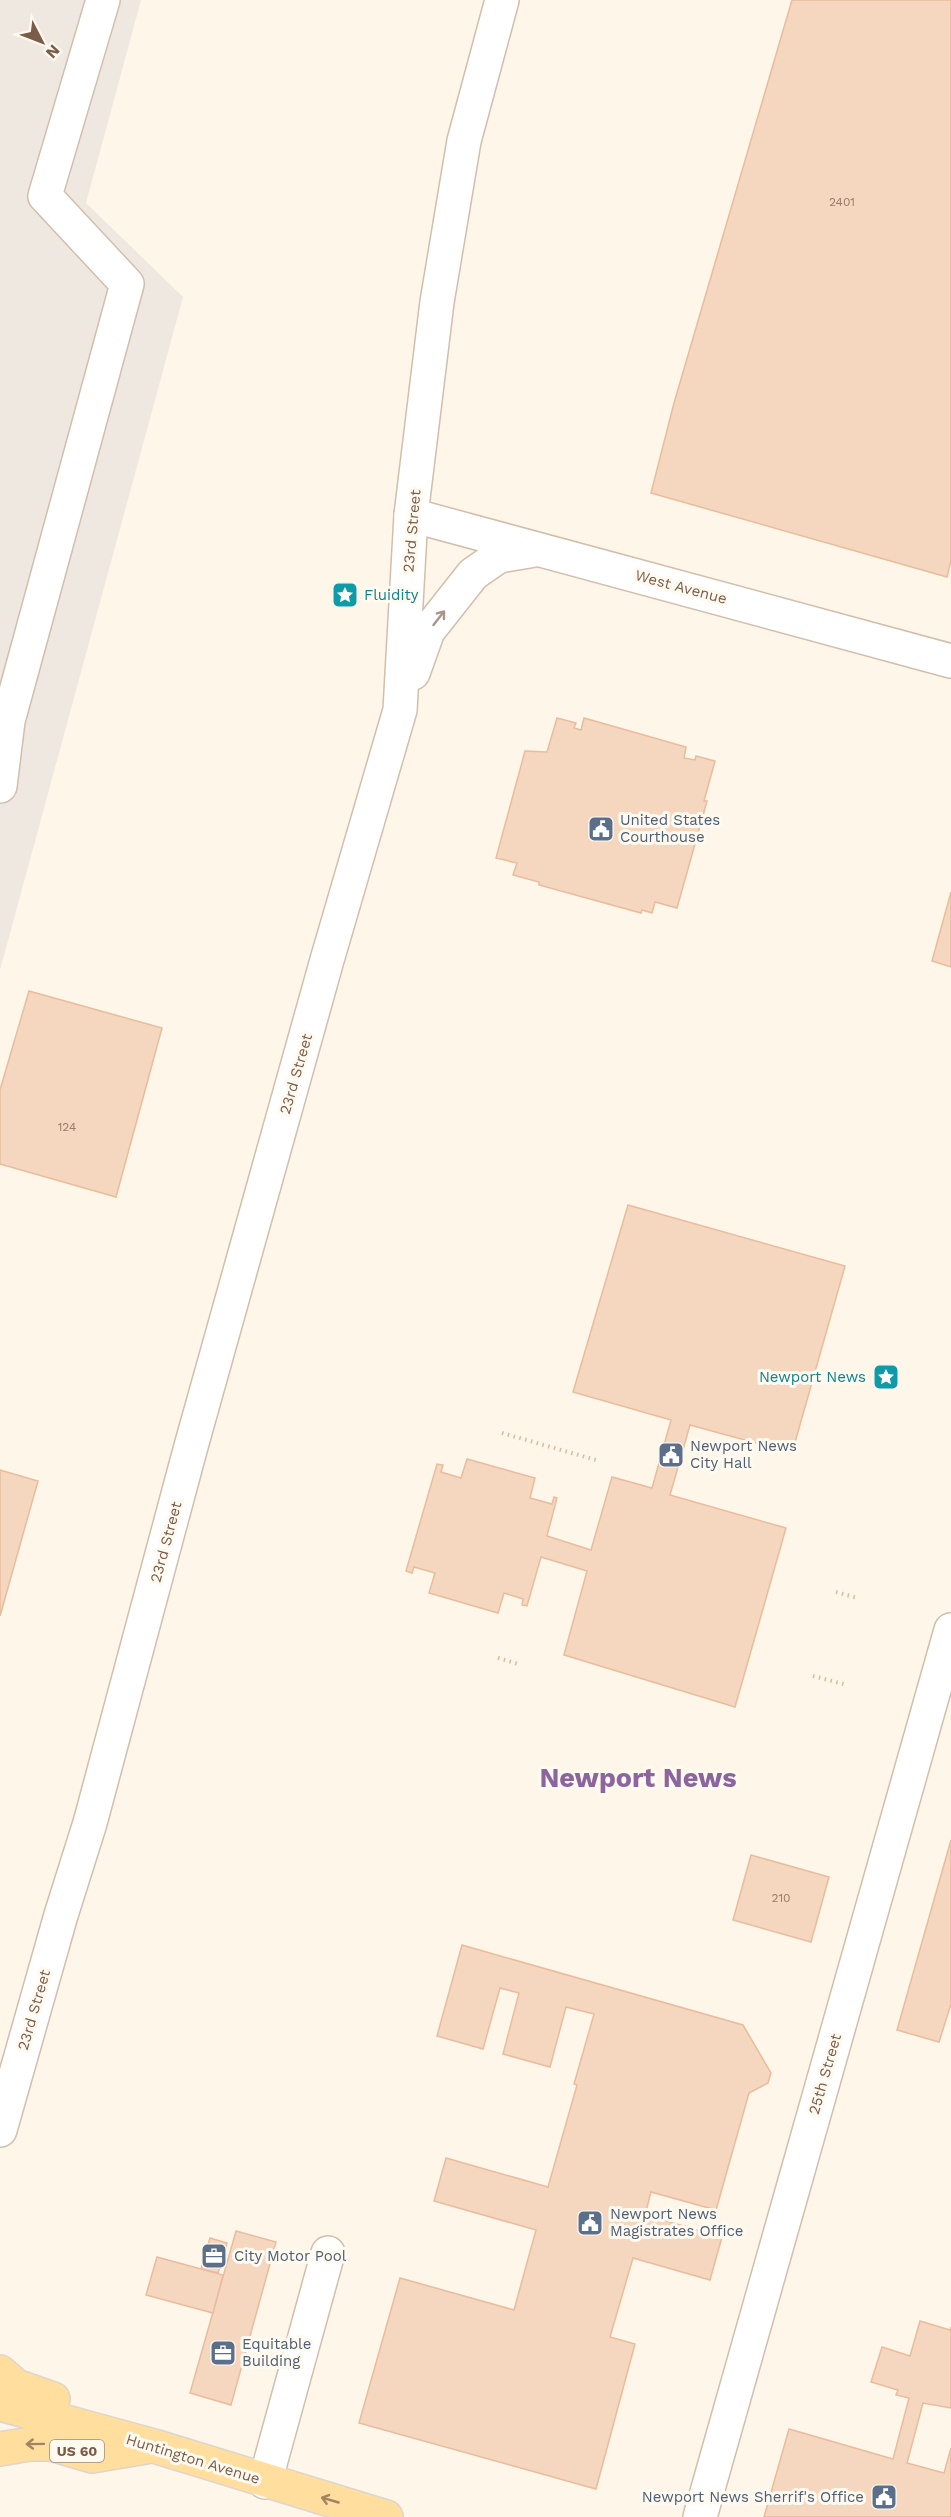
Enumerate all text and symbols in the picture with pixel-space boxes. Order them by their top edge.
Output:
north arrow [12,12,72,72]
text: N [42,41,64,62]
house number: 2401 [829,195,855,209]
street label: 23rd Street [399,488,425,573]
street label: West Avenue [633,566,729,608]
place icon: Fluidity [330,580,360,610]
place label: Fluidity [364,586,419,604]
one-way arrow [432,610,445,626]
place label: United States Courthouse [620,811,720,846]
public building icon: United States Courthouse [586,814,616,844]
street label: 23rd Street [276,1031,316,1116]
house number: 124 [58,1120,76,1134]
place icon: Newport News [871,1362,901,1392]
place label: Newport News [759,1368,866,1386]
place label: Newport News City Hall [690,1437,797,1472]
public building icon: Newport News City Hall [656,1440,686,1470]
street label: 23rd Street [147,1499,186,1584]
district label: Newport News [539,1762,737,1794]
house number: 210 [771,1891,791,1905]
street label: 23rd Street [14,1967,54,2052]
street label: 25th Street [805,2031,845,2117]
place label: Newport News Magistrates Office [610,2205,744,2240]
public building icon: Newport News Magistrates Office [575,2208,605,2238]
office icon: City Motor Pool [199,2241,229,2271]
place label: City Motor Pool [234,2247,347,2265]
place label: Equitable Building [242,2335,311,2370]
office icon: Equitable Building [208,2338,238,2368]
street label: Huntington Avenue [124,2430,262,2488]
one-way arrow [25,2438,45,2450]
road number: US 60 [50,2440,104,2462]
public building icon: Newport News Sherrif's Office [869,2482,899,2512]
place label: Newport News Sherrif's Office [642,2488,864,2506]
one-way arrow [321,2494,340,2505]

